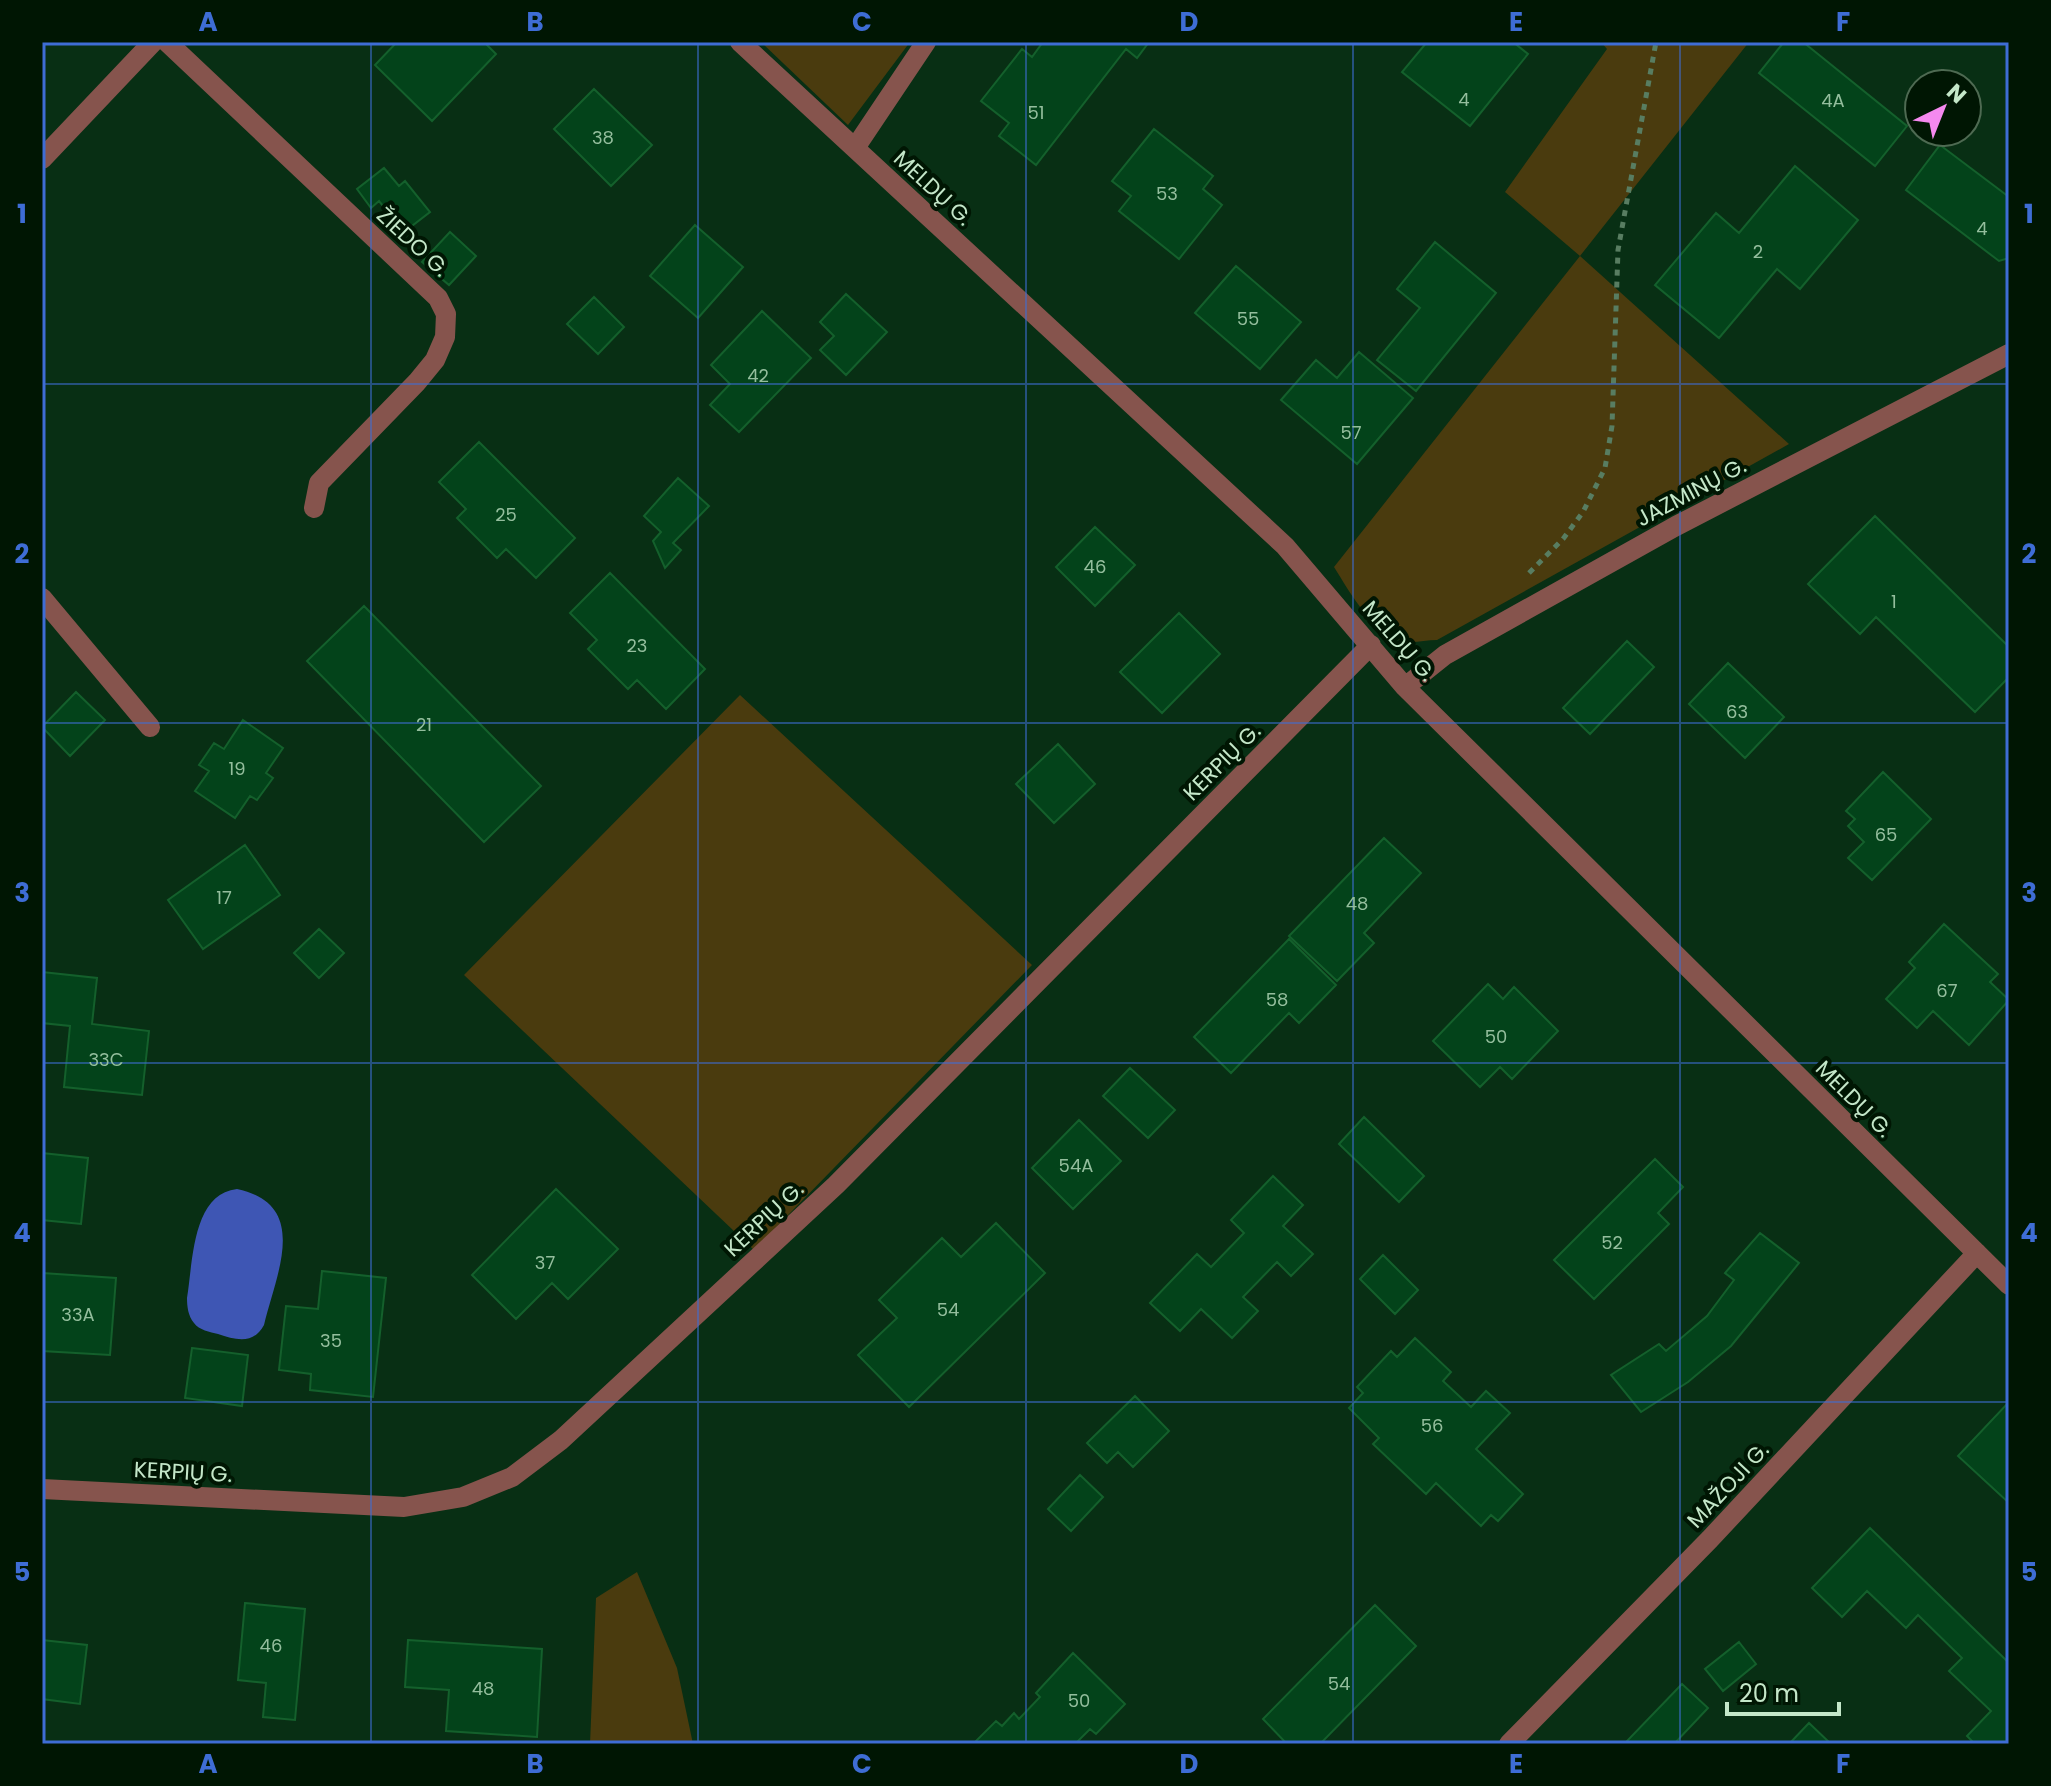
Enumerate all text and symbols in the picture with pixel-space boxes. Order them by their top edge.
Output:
text: A [198,4,218,40]
text: B [526,4,544,40]
text: C [852,4,872,40]
text: D [1180,4,1199,40]
text: E [1509,4,1523,40]
text: F [1836,4,1850,40]
north arrow [1903,68,1983,148]
text: N [1940,77,1973,111]
house number: 4 [1458,87,1470,112]
house number: 4A [1821,88,1845,113]
house number: 51 [1027,100,1045,125]
house number: 38 [592,125,614,150]
street label: MELDŲ G. [887,143,979,233]
house number: 53 [1156,181,1178,206]
text: 1 [17,196,27,232]
text: 1 [2024,196,2034,232]
street label: ŽIEDO G. [370,200,456,284]
house number: 4 [1976,216,1988,241]
house number: 2 [1753,239,1763,264]
house number: 55 [1237,306,1259,331]
house number: 42 [747,363,769,388]
house number: 57 [1340,420,1362,445]
street label: JAZMINŲ G. [1630,450,1752,534]
house number: 25 [495,502,517,527]
text: 2 [15,536,30,572]
text: 2 [2022,536,2037,572]
house number: 46 [1084,554,1106,579]
house number: 1 [1891,589,1897,614]
street label: MELDŲ G. [1355,594,1443,688]
house number: 23 [627,633,647,658]
house number: 63 [1726,699,1748,724]
house number: 21 [416,712,432,737]
street label: KERPIŲ G. [1176,716,1268,808]
house number: 19 [228,756,246,781]
house number: 65 [1875,822,1897,847]
text: 3 [14,875,30,911]
text: 3 [2021,875,2037,911]
house number: 17 [216,885,232,910]
house number: 48 [1346,891,1368,916]
house number: 67 [1936,978,1958,1003]
house number: 58 [1266,987,1288,1012]
house number: 50 [1485,1024,1507,1049]
house number: 33C [88,1047,124,1072]
street label: MELDŲ G. [1808,1053,1900,1145]
house number: 54A [1059,1153,1093,1178]
street label: KERPIŲ G. [717,1174,811,1264]
text: 4 [13,1215,31,1251]
text: 4 [2020,1215,2038,1251]
house number: 52 [1601,1230,1623,1255]
house number: 37 [535,1250,555,1275]
house number: 54 [937,1297,959,1322]
house number: 33A [61,1302,95,1327]
house number: 35 [320,1328,342,1353]
house number: 56 [1421,1413,1443,1438]
street label: MAŽOJI G. [1680,1435,1776,1535]
street label: KERPIŲ G. [133,1454,233,1490]
text: 5 [14,1554,30,1590]
text: 5 [2021,1554,2037,1590]
house number: 46 [260,1633,282,1658]
scale bar [1727,1666,1839,1716]
house number: 54 [1328,1671,1350,1696]
house number: 48 [472,1676,494,1701]
text: 20 m [1739,1677,1799,1710]
house number: 50 [1068,1688,1090,1713]
text: A [198,1746,218,1782]
text: B [526,1746,544,1782]
text: C [852,1746,872,1782]
text: D [1180,1746,1199,1782]
text: E [1509,1746,1523,1782]
text: F [1836,1746,1850,1782]

